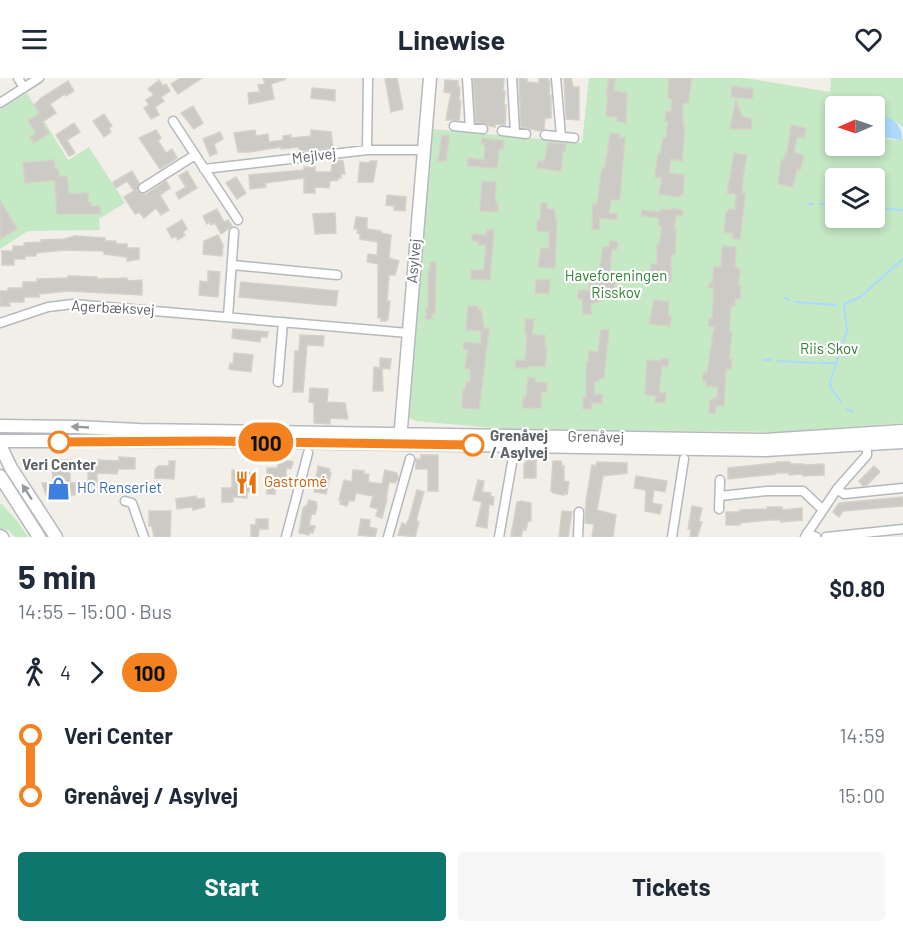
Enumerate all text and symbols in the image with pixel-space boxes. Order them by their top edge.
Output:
icon: menu [18,23,51,56]
text: Linewise [398,23,505,55]
icon: heart [852,23,885,56]
north arrow [825,96,885,156]
map controls [825,96,885,228]
street label: Mejlvej [291,143,337,167]
button: layers [825,168,885,228]
street label: Asylvej [402,238,424,284]
park label: Haveforeningen Risskov [565,266,667,301]
street label: Agerbæksvej [71,296,155,318]
park label: Riis Skov [800,339,858,357]
one-way arrow [71,422,90,431]
line badge: 100 [232,422,300,462]
place label: Grenåvej / Asylvej [490,426,548,461]
street label: Grenåvej [568,427,625,445]
text: 100 [250,430,282,455]
marker: Veri Center [48,431,70,453]
marker: Grenåvej / Asylvej [462,434,484,456]
place label: Veri Center [22,455,96,473]
restaurant icon: Gastromé [233,469,259,495]
place label: Gastromé [264,472,327,490]
shop icon: HC Renseriet [46,475,72,501]
place label: HC Renseriet [77,478,162,496]
one-way arrow [21,484,32,500]
text: 5 min [18,556,96,596]
text: $0.80 [829,575,885,601]
text: 14:55 – 15:00 · Bus [18,599,172,623]
icon: walk [18,656,51,689]
icon: forward [80,656,113,689]
text: 4 [60,660,71,684]
text: 100 [134,660,165,685]
text: Veri Center [64,722,173,748]
text: 14:59 [840,723,885,747]
text: Grenåvej / Asylvej [64,782,238,808]
text: 15:00 [838,783,885,807]
button: Start [18,852,446,921]
button: Tickets [458,852,885,921]

